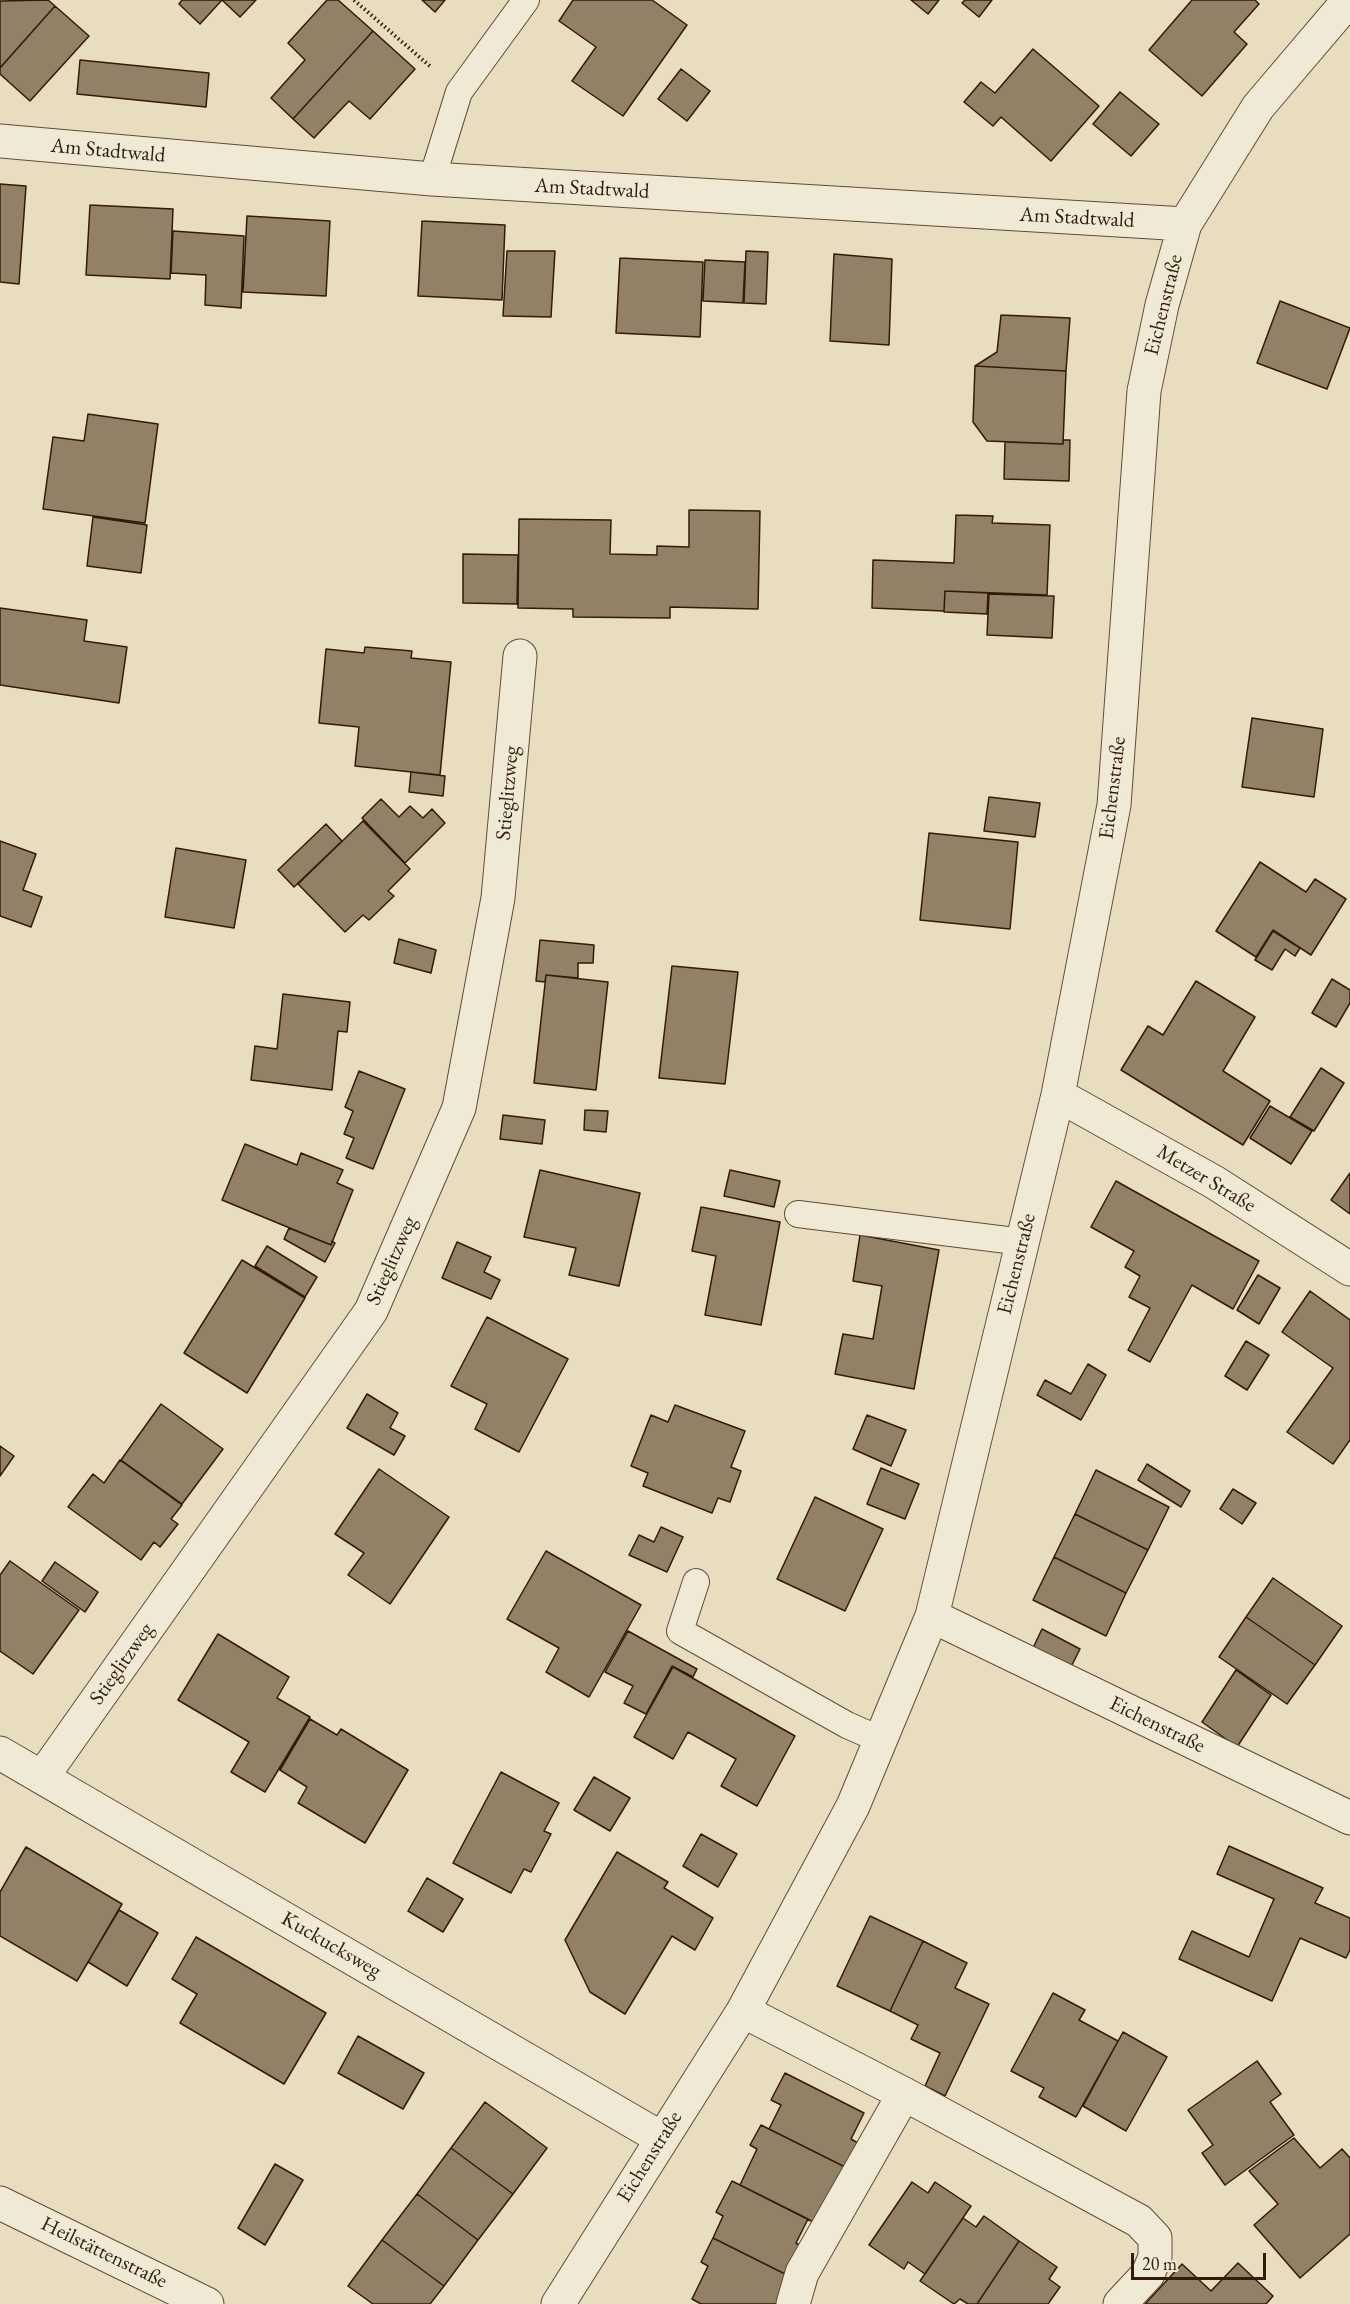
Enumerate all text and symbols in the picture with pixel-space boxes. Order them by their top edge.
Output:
street label: Am Stadtwald [50,133,166,169]
street label: Am Stadtwald [534,173,650,205]
street label: Am Stadtwald [1019,202,1135,234]
street label: Eichenstraße [1139,252,1189,358]
street label: Eichenstraße [1094,735,1132,841]
street label: Stieglitzweg [491,745,525,841]
street label: Metzer Straße [1152,1140,1260,1218]
street label: Eichenstraße [992,1211,1042,1317]
street label: Stieglitzweg [361,1213,423,1309]
street label: Stieglitzweg [85,1618,159,1710]
street label: Eichenstraße [1105,1691,1209,1759]
street label: Kuckucksweg [277,1906,385,1984]
street label: Eichenstraße [612,2107,688,2207]
street label: Heilstättenstraße [37,2212,171,2294]
scale bar [1134,2241,1269,2279]
text: 20 m [1142,2252,1177,2275]

